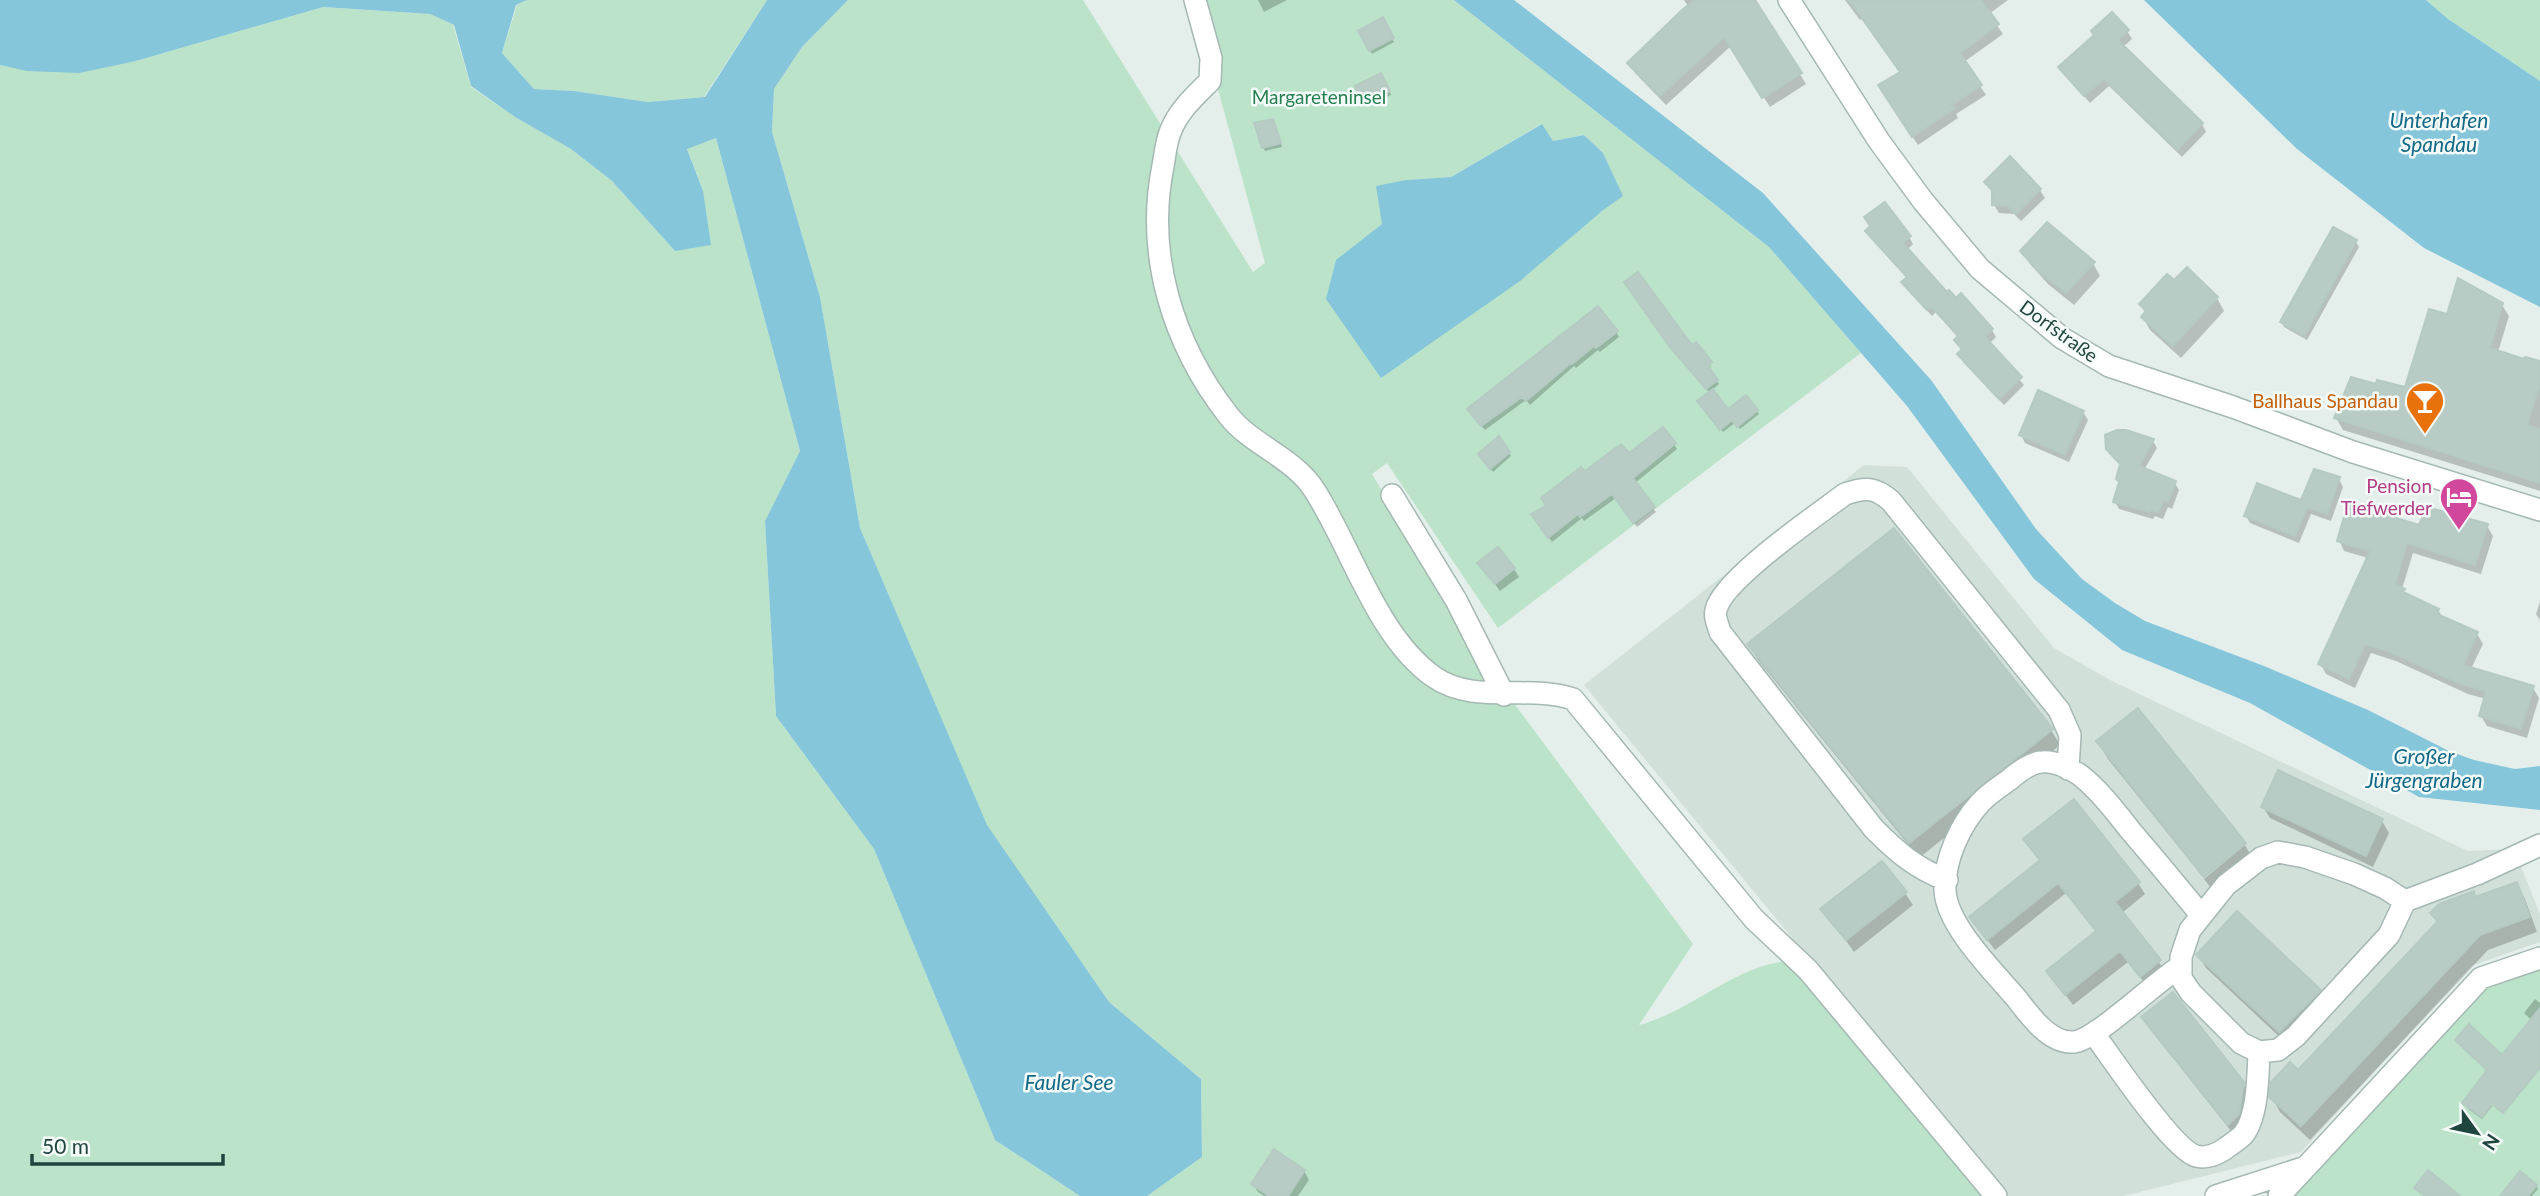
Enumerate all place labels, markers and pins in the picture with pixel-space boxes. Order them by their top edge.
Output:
bar icon: Ballhaus Spandau [2404,380,2446,435]
place label: Ballhaus Spandau [2252,389,2398,412]
place label: Pension Tiefwerder [2341,474,2432,519]
hotel icon: Pension Tiefwerder [2438,476,2480,531]

